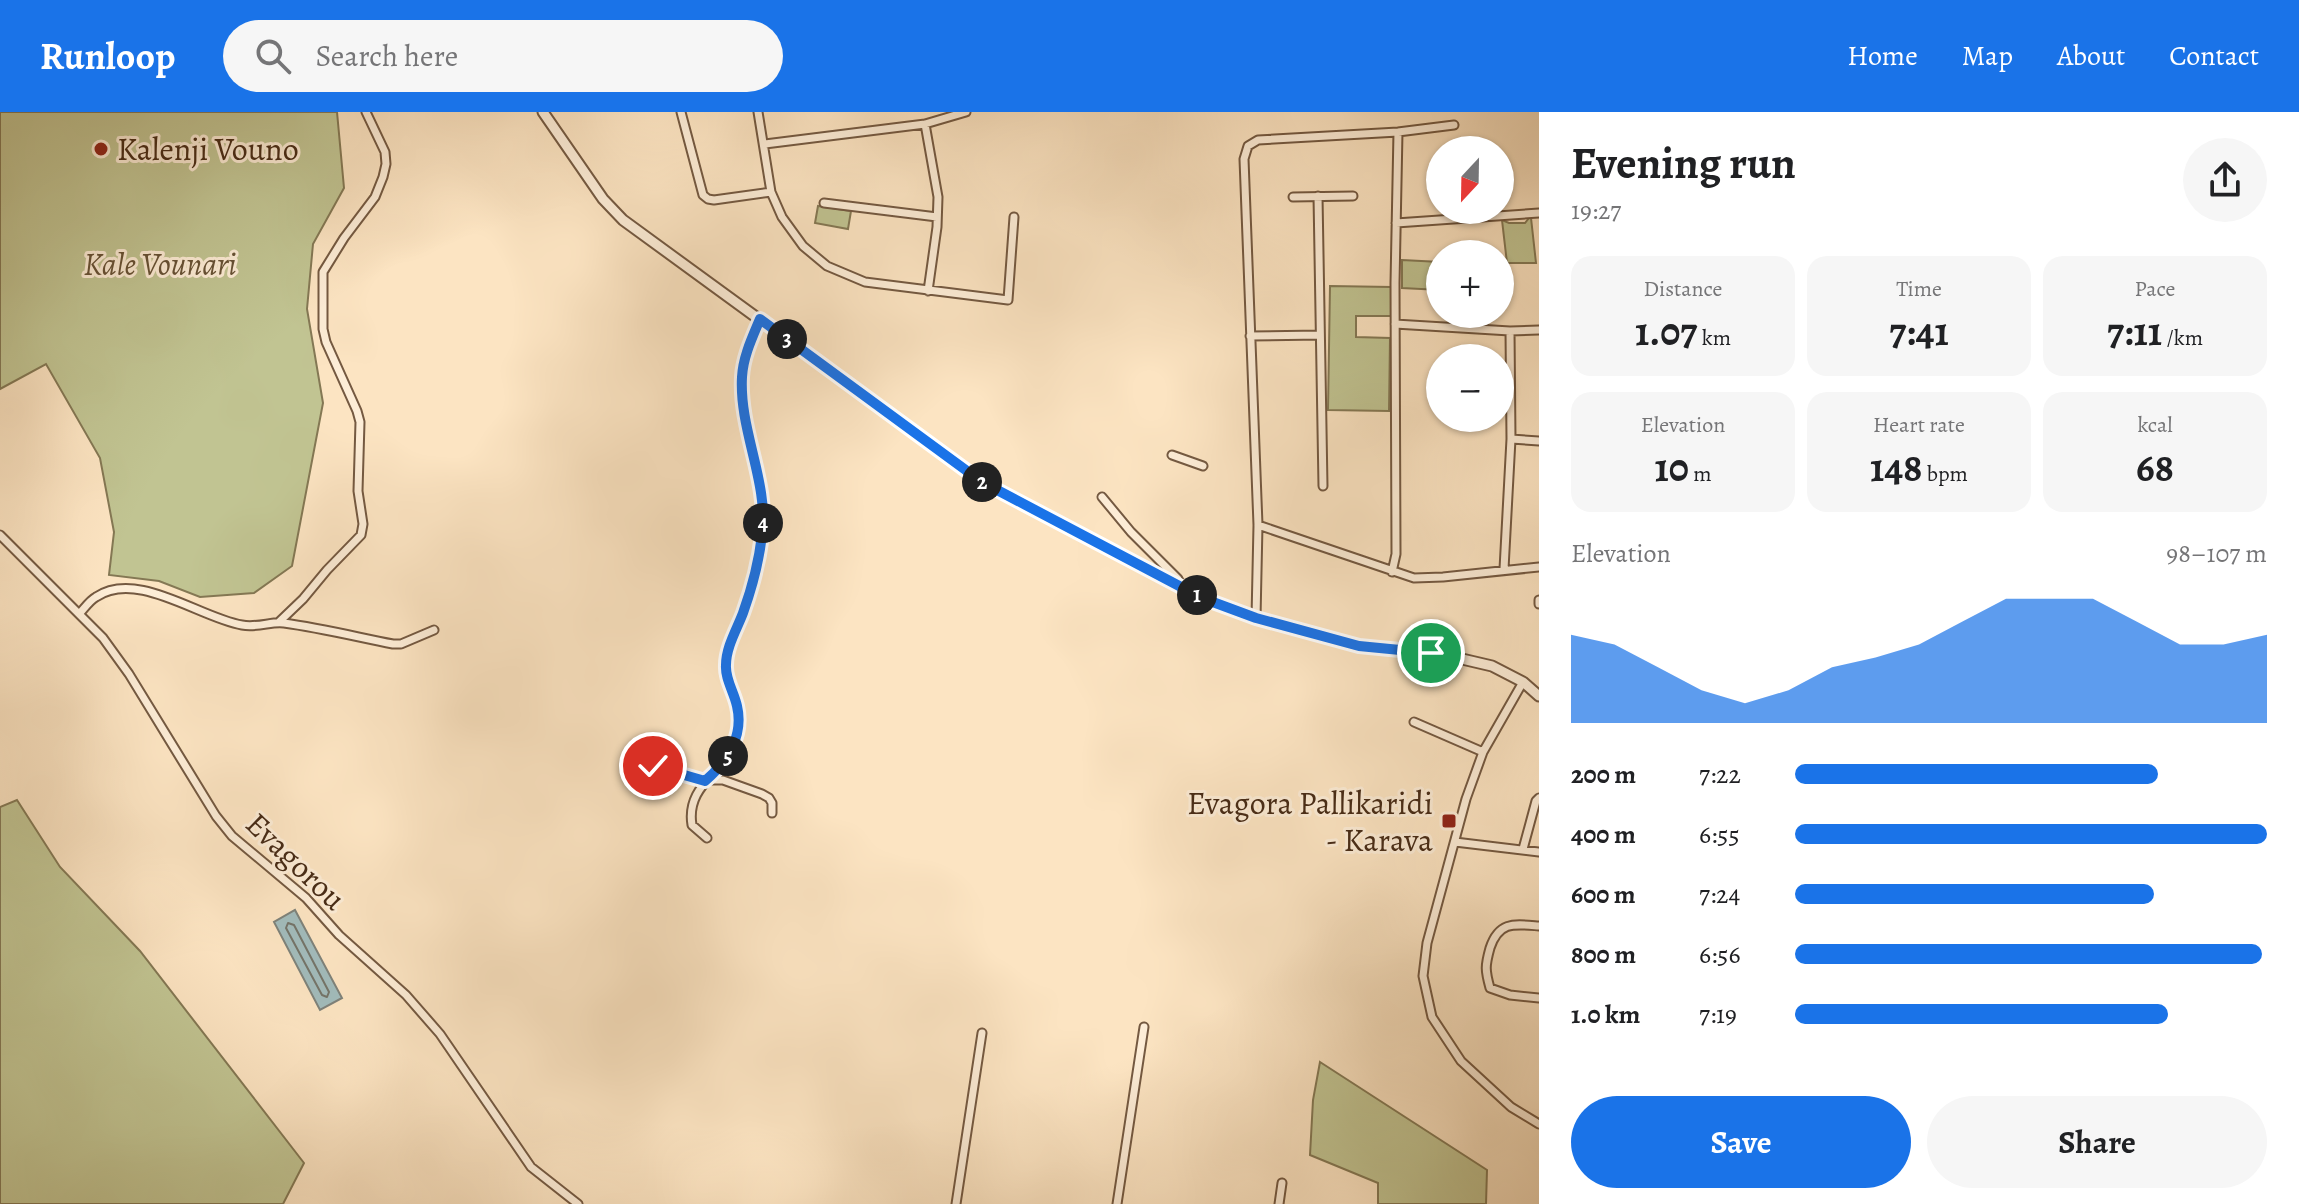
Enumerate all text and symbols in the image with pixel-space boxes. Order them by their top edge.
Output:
search box [223,20,783,92]
text: Runloop [40,30,175,82]
icon: search [251,34,295,78]
text: Search here [315,36,458,76]
text: Home [1847,37,1918,75]
text: Map [1962,37,2013,75]
text: About [2057,37,2125,75]
text: Contact [2169,37,2259,75]
place label: Kalenji Vouno [117,127,299,171]
text: Evening run [1571,133,1796,193]
north arrow [1426,136,1514,224]
map controls [1426,136,1514,432]
button: share [2183,138,2267,222]
marker: Kalenji Vouno [92,140,110,158]
text: 19:27 [1571,193,1621,228]
button: + [1426,240,1514,328]
park label: Kale Vounari [84,242,236,286]
text: Distance [1644,274,1722,304]
text: Time [1896,274,1942,304]
text: Pace [2135,274,2175,304]
text: 1.07 [1635,304,1697,359]
text: 7:41 [1889,304,1949,359]
text: 7:11 [2107,304,2162,359]
pin: 3 [767,319,807,359]
text: km [1697,323,1731,353]
text: /km [2162,323,2203,353]
text: 3 [782,324,792,354]
button: − [1426,344,1514,432]
text: Elevation [1641,410,1725,440]
text: Heart rate [1873,410,1965,440]
text: kcal [2137,410,2173,440]
text: 10 [1654,440,1689,495]
text: 148 [1870,440,1922,495]
text: 68 [2136,440,2174,495]
text: m [1689,459,1712,489]
text: bpm [1922,459,1968,489]
pin: 2 [962,462,1002,502]
text: 2 [977,467,987,497]
pin: 4 [743,503,783,543]
text: 4 [758,508,768,538]
text: Elevation [1571,536,1671,571]
text: 98–107 m [2166,536,2267,571]
pin: 1 [1177,575,1217,615]
text: 1 [1193,580,1201,610]
pin [1397,619,1465,687]
icon: arrive [1409,631,1453,675]
pin [619,732,687,800]
pin: 5 [708,736,748,776]
text: 5 [723,741,733,771]
icon: check [631,744,675,788]
text: 200 m [1571,757,1636,792]
text: 7:22 [1699,757,1741,792]
place label: Evagora Pallikaridi - Karava [1187,781,1433,862]
street label: Evagorou [236,802,356,920]
marker: Evagora Pallikaridi - Karava [1440,812,1458,830]
text: 400 m [1571,817,1636,852]
text: 6:55 [1699,817,1740,852]
text: 600 m [1571,877,1636,912]
text: 7:24 [1699,877,1740,912]
text: 800 m [1571,937,1636,972]
text: 6:56 [1699,937,1740,972]
text: 1.0 km [1571,997,1640,1032]
text: 7:19 [1699,997,1737,1032]
button: Save [1571,1096,1911,1188]
button: Share [1927,1096,2267,1188]

